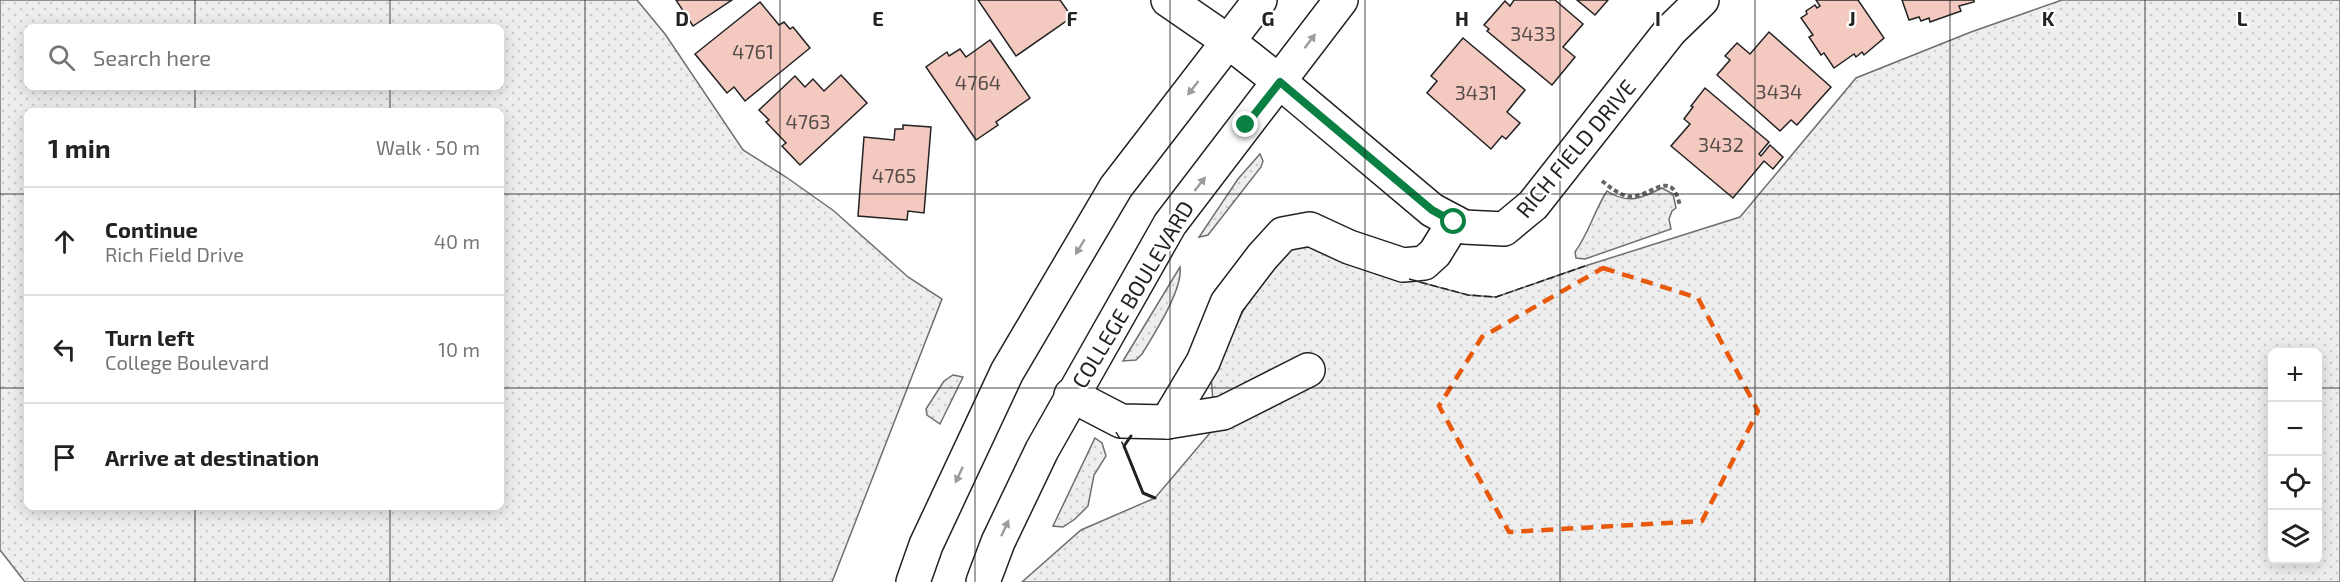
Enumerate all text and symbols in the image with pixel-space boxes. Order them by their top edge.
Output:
text: D [675,6,689,30]
text: E [872,6,884,30]
text: F [1066,6,1078,30]
text: G [1262,6,1274,30]
text: H [1455,6,1469,30]
text: I [1655,6,1661,30]
text: J [1848,6,1856,30]
text: K [2042,6,2055,30]
text: L [2237,6,2248,30]
house number: 3433 [1510,21,1556,45]
search box [24,24,504,90]
one-way arrow [1304,33,1316,48]
house number: 4761 [732,39,774,63]
icon: search [45,41,78,74]
text: Search here [93,44,211,70]
house number: 4764 [955,70,1001,94]
street label: RICH FIELD DRIVE [1510,74,1640,222]
house number: 3434 [1756,79,1802,103]
house number: 3431 [1455,80,1497,104]
one-way arrow [1187,81,1199,96]
house number: 4763 [785,109,831,133]
route end [1232,111,1258,137]
text: 1 min [48,132,111,163]
house number: 3432 [1698,132,1744,156]
text: Walk · 50 m [376,135,480,159]
house number: 4765 [872,163,916,187]
one-way arrow [1194,176,1207,192]
street label: COLLEGE BOULEVARD [1066,196,1198,392]
route start [1440,208,1466,234]
text: Continue [105,216,198,242]
icon: ahead [48,225,81,258]
text: 40 m [434,229,480,253]
one-way arrow [1075,239,1086,255]
text: Rich Field Drive [105,242,244,266]
text: Turn left [105,324,194,350]
icon: left [48,333,81,366]
text: 10 m [438,337,480,361]
map controls [2268,348,2322,564]
button: + [2268,348,2322,402]
text: College Boulevard [105,350,269,374]
button: − [2268,402,2322,456]
icon: arrive [48,441,81,474]
text: Arrive at destination [105,444,319,470]
button: locate [2268,456,2322,510]
one-way arrow [954,467,963,484]
button: layers [2268,510,2322,564]
one-way arrow [1001,519,1010,536]

